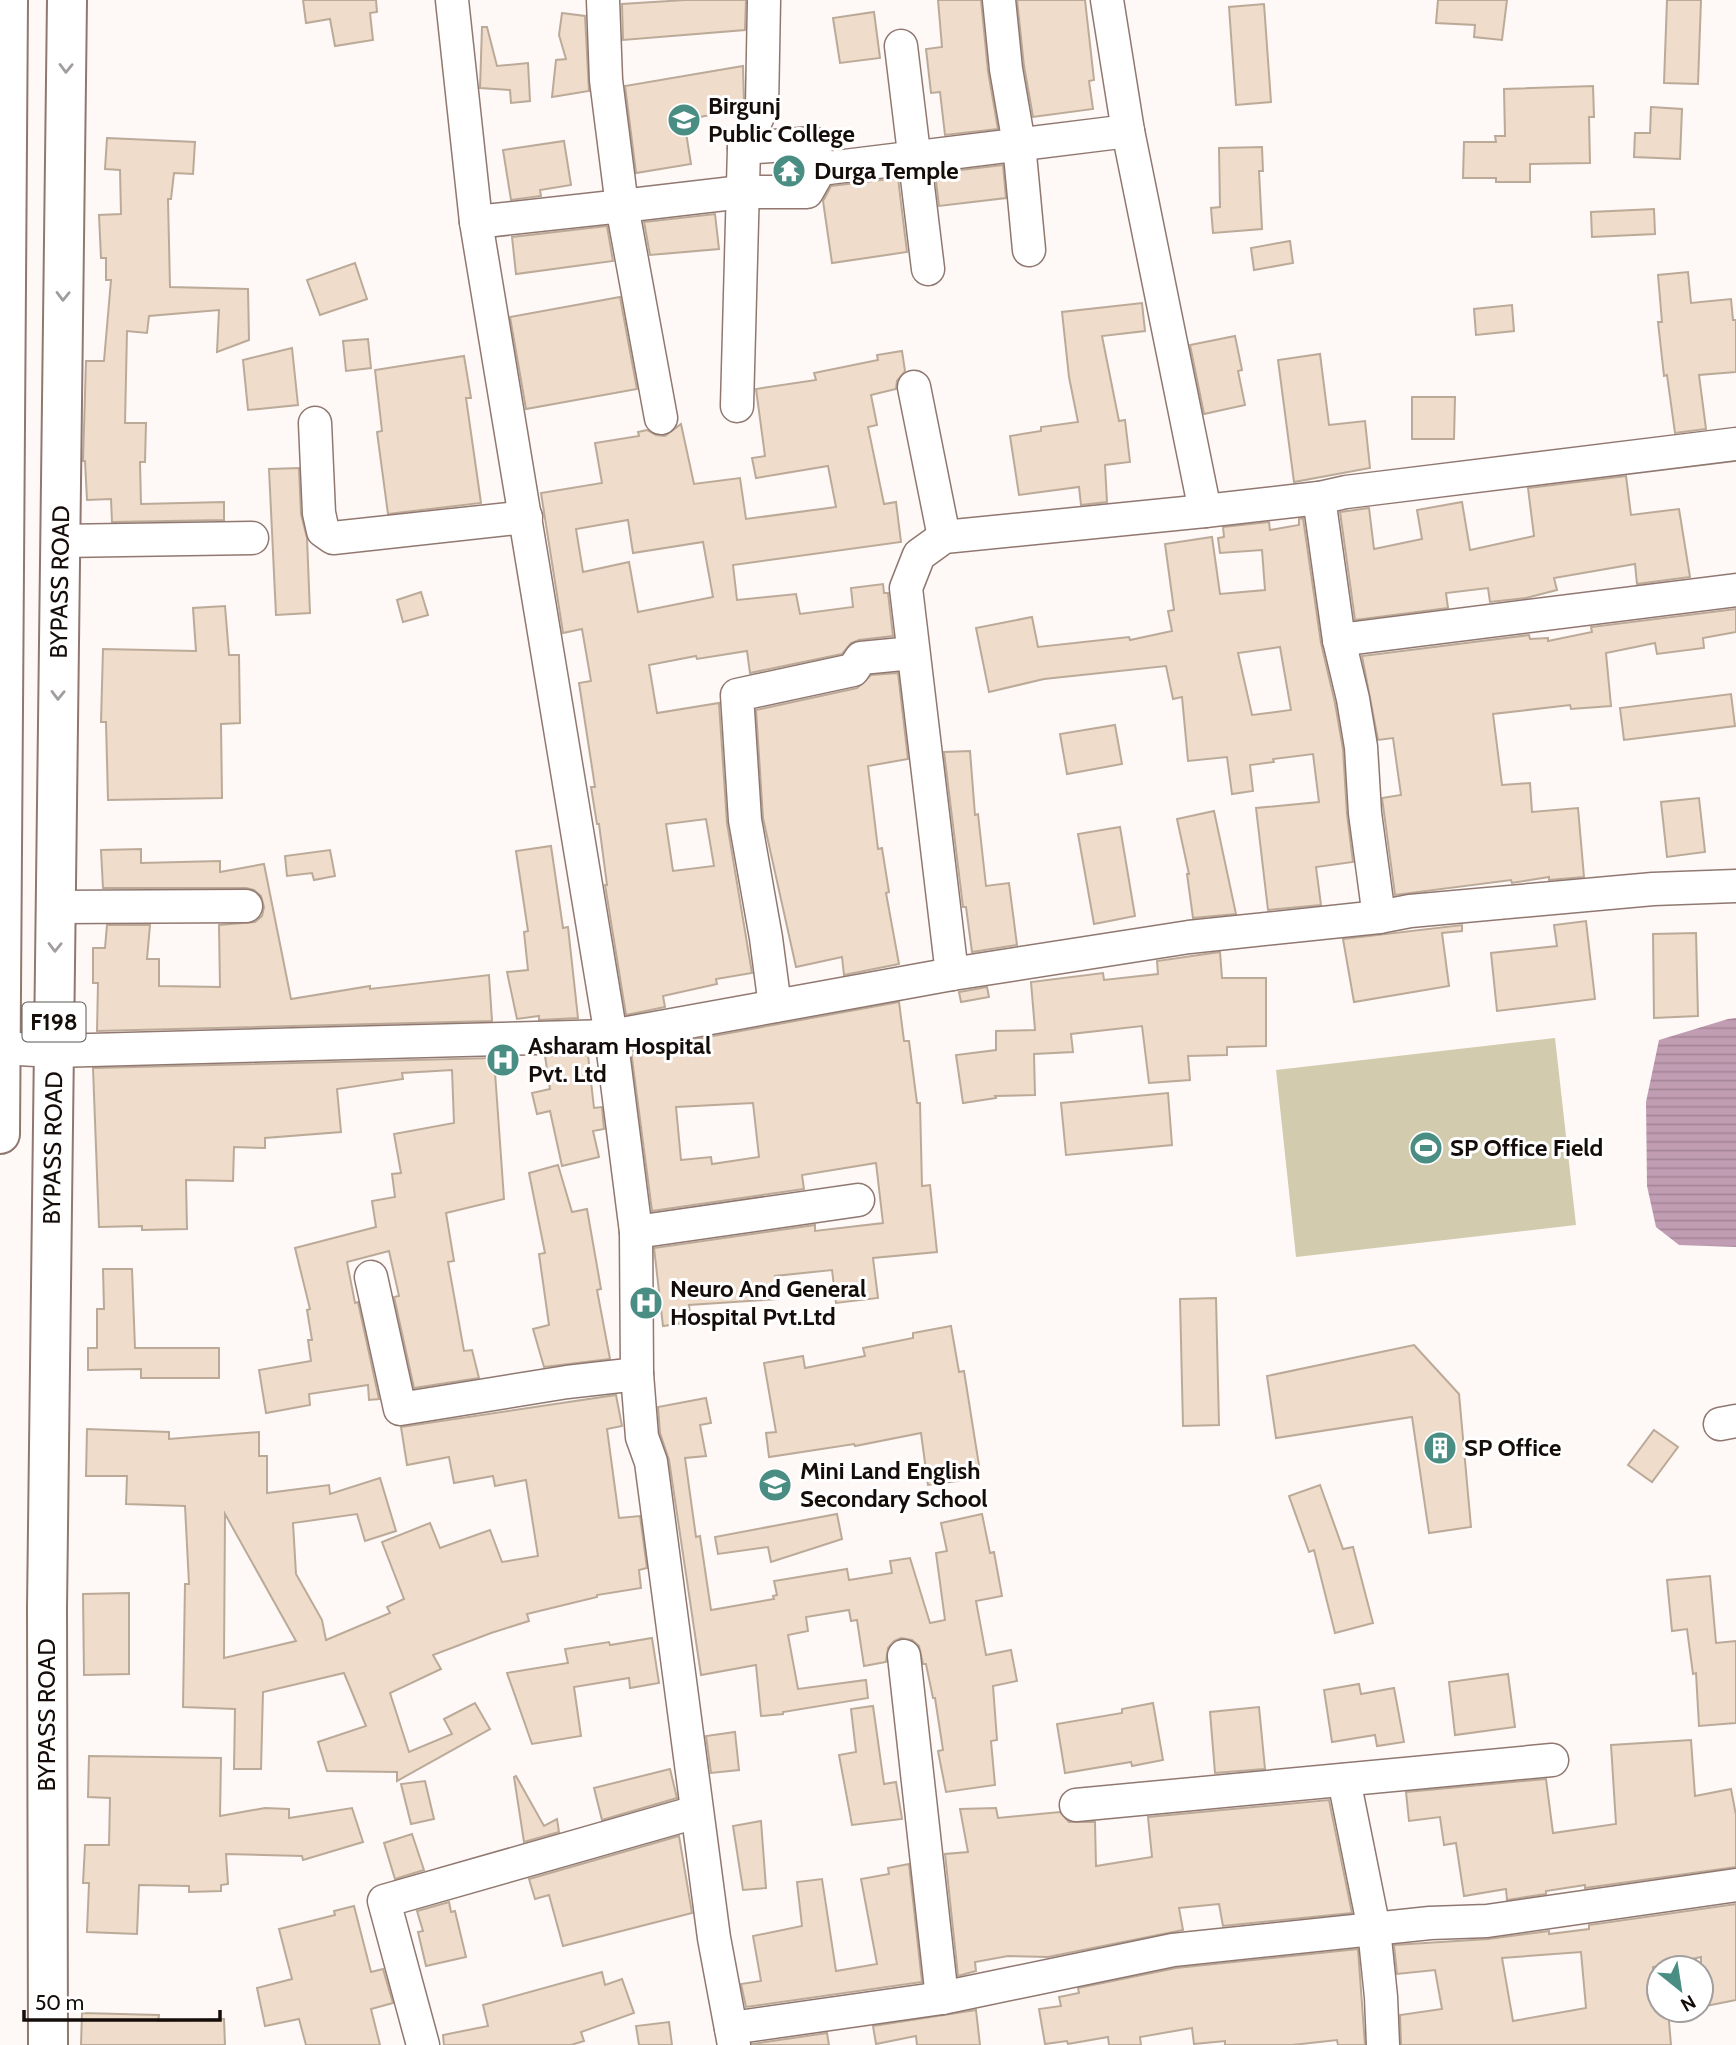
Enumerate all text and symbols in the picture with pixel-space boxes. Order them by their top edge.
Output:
one-way arrow [58,63,74,74]
place label: Birgunj Public College [708,91,855,148]
school or university icon: Birgunj Public College [665,101,703,139]
temple icon: Durga Temple [770,152,808,190]
place label: Durga Temple [814,156,959,185]
one-way arrow [56,290,71,301]
street label: BYPASS ROAD [44,505,75,659]
one-way arrow [50,690,66,700]
one-way arrow [47,942,63,952]
road number: F198 [22,1002,86,1042]
place label: Asharam Hospital Pvt. Ltd [528,1031,711,1088]
hospital icon: Asharam Hospital Pvt. Ltd [484,1041,522,1079]
street label: BYPASS ROAD [37,1071,68,1225]
sports icon: SP Office Field [1407,1129,1445,1167]
place label: SP Office Field [1450,1133,1603,1162]
place label: Neuro And General Hospital Pvt.Ltd [670,1274,866,1331]
hospital icon: Neuro And General Hospital Pvt.Ltd [627,1284,665,1322]
building icon: SP Office [1421,1429,1459,1467]
place label: SP Office [1464,1433,1561,1462]
place label: Mini Land English Secondary School [800,1456,988,1513]
school or university icon: Mini Land English Secondary School [756,1466,794,1504]
street label: BYPASS ROAD [32,1638,61,1792]
north arrow [1645,1954,1715,2024]
scale bar [24,1979,220,2023]
text: 50 m [35,1990,84,2015]
text: N [1677,1990,1700,2017]

